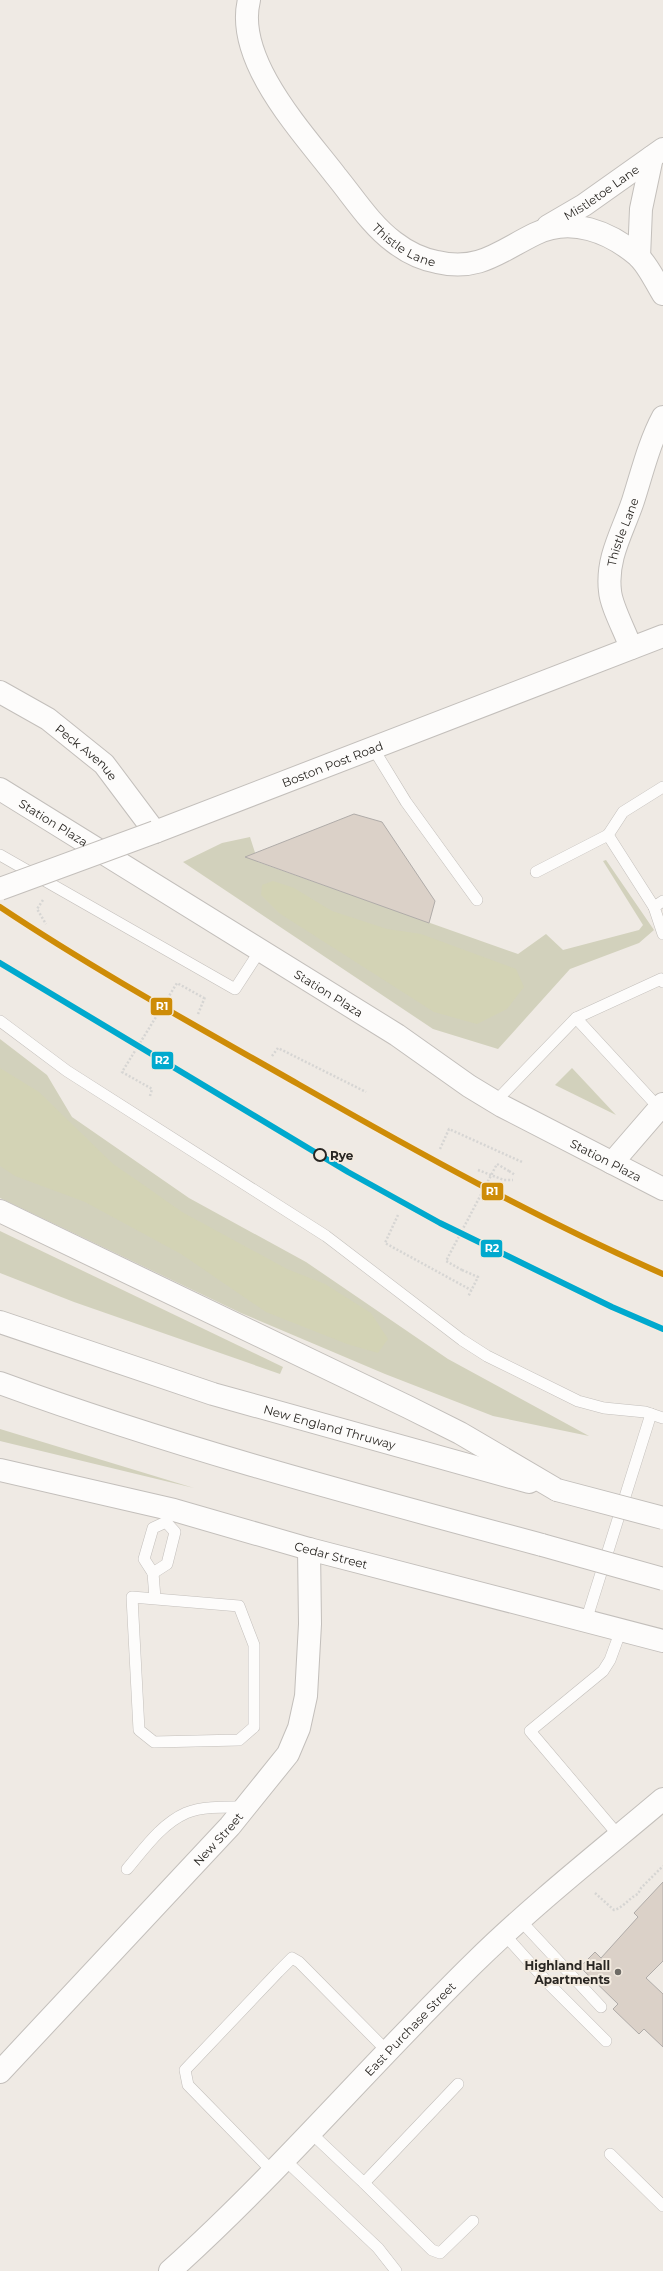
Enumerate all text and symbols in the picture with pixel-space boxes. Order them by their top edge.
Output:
street label: Mistletoe Lane [561,161,642,223]
street label: Thistle Lane [370,219,437,269]
street label: Thistle Lane [603,496,641,568]
street label: Peck Avenue [53,721,121,783]
street label: Boston Post Road [280,737,385,790]
street label: Station Plaza [16,795,91,849]
street label: Station Plaza [292,966,366,1020]
line badge: R1 [150,997,173,1016]
text: R1 [156,999,168,1013]
line badge: R2 [151,1051,174,1070]
text: R2 [155,1053,170,1067]
street label: Station Plaza [568,1135,644,1184]
marker: Rye [313,1148,327,1162]
place label: Rye [330,1148,354,1163]
line badge: R1 [481,1182,504,1201]
text: R1 [486,1184,498,1198]
line badge: R2 [480,1239,503,1258]
text: R2 [485,1241,500,1255]
street label: New England Thruway [262,1401,398,1452]
street label: Cedar Street [293,1538,370,1571]
street label: New Street [190,1809,246,1869]
place label: Highland Hall Apartments [525,1958,611,1987]
marker: Highland Hall Apartments [613,1967,623,1977]
street label: East Purchase Street [361,1978,459,2079]

